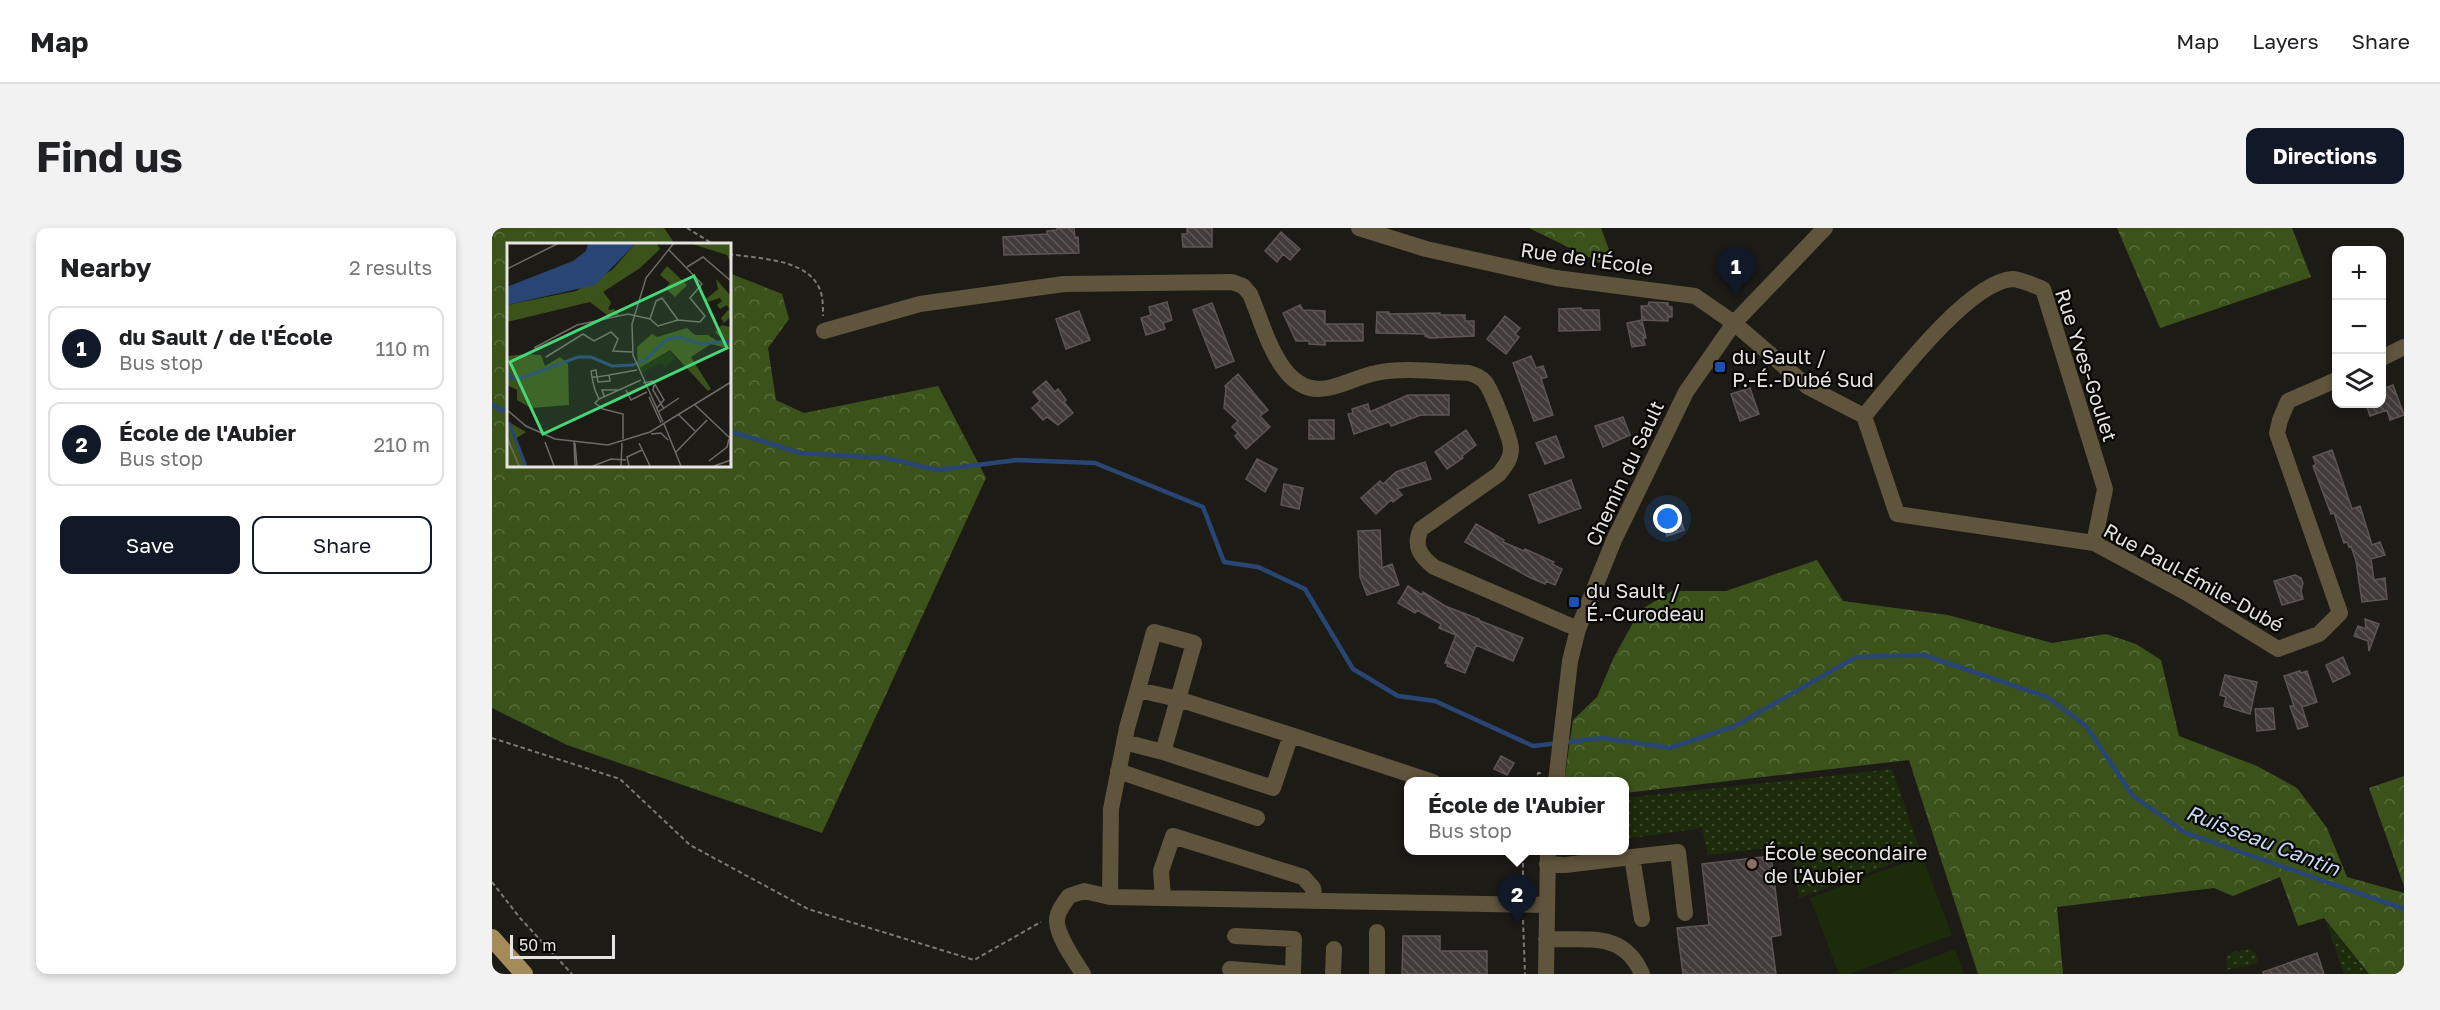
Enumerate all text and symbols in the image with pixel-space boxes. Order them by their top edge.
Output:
text: Map [30,25,88,58]
text: Map [2176,28,2219,54]
text: Layers [2252,28,2319,54]
text: Share [2352,28,2410,54]
button: Directions [2246,128,2404,184]
text: Find us [36,131,183,181]
street label: Rue de l'École [1519,237,1655,279]
inset map [507,243,730,466]
map controls [2332,246,2386,408]
button: + [2332,246,2386,300]
pin: 1 [1716,247,1756,296]
text: Nearby [60,252,151,283]
text: 2 results [349,255,432,279]
street label: Rue Yves-Goulet [2051,286,2123,444]
button: − [2332,300,2386,354]
text: du Sault / de l'École [119,323,333,350]
text: 1 [76,336,87,360]
text: 110 m [376,336,430,360]
place label: du Sault / P.-É.-Dubé Sud [1732,344,1874,391]
text: Bus stop [119,350,203,374]
button: layers [2332,354,2386,408]
marker: du Sault / P.-É.-Dubé Sud [1713,360,1727,374]
street label: Chemin du Sault [1580,397,1668,549]
text: École de l'Aubier [119,419,296,446]
text: 2 [75,432,88,456]
text: 210 m [374,432,430,456]
text: Bus stop [119,446,203,470]
your location [1653,504,1682,533]
button: Save [60,516,240,574]
button: Share [252,516,432,574]
street label: Rue Paul-Émile-Dubé [2100,518,2288,636]
place label: du Sault / É.-Curodeau [1586,578,1704,625]
marker: du Sault / É.-Curodeau [1567,595,1581,609]
popup [1404,777,1629,855]
text: École de l'Aubier [1428,791,1605,818]
water label: Ruisseau Cantin [2183,799,2344,882]
text: Bus stop [1428,818,1512,842]
place label: École secondaire de l'Aubier [1764,840,1927,887]
marker: École secondaire de l'Aubier [1745,857,1759,871]
pin: 2 [1498,874,1536,924]
scale bar [510,932,615,960]
text: 50 m [519,935,556,955]

